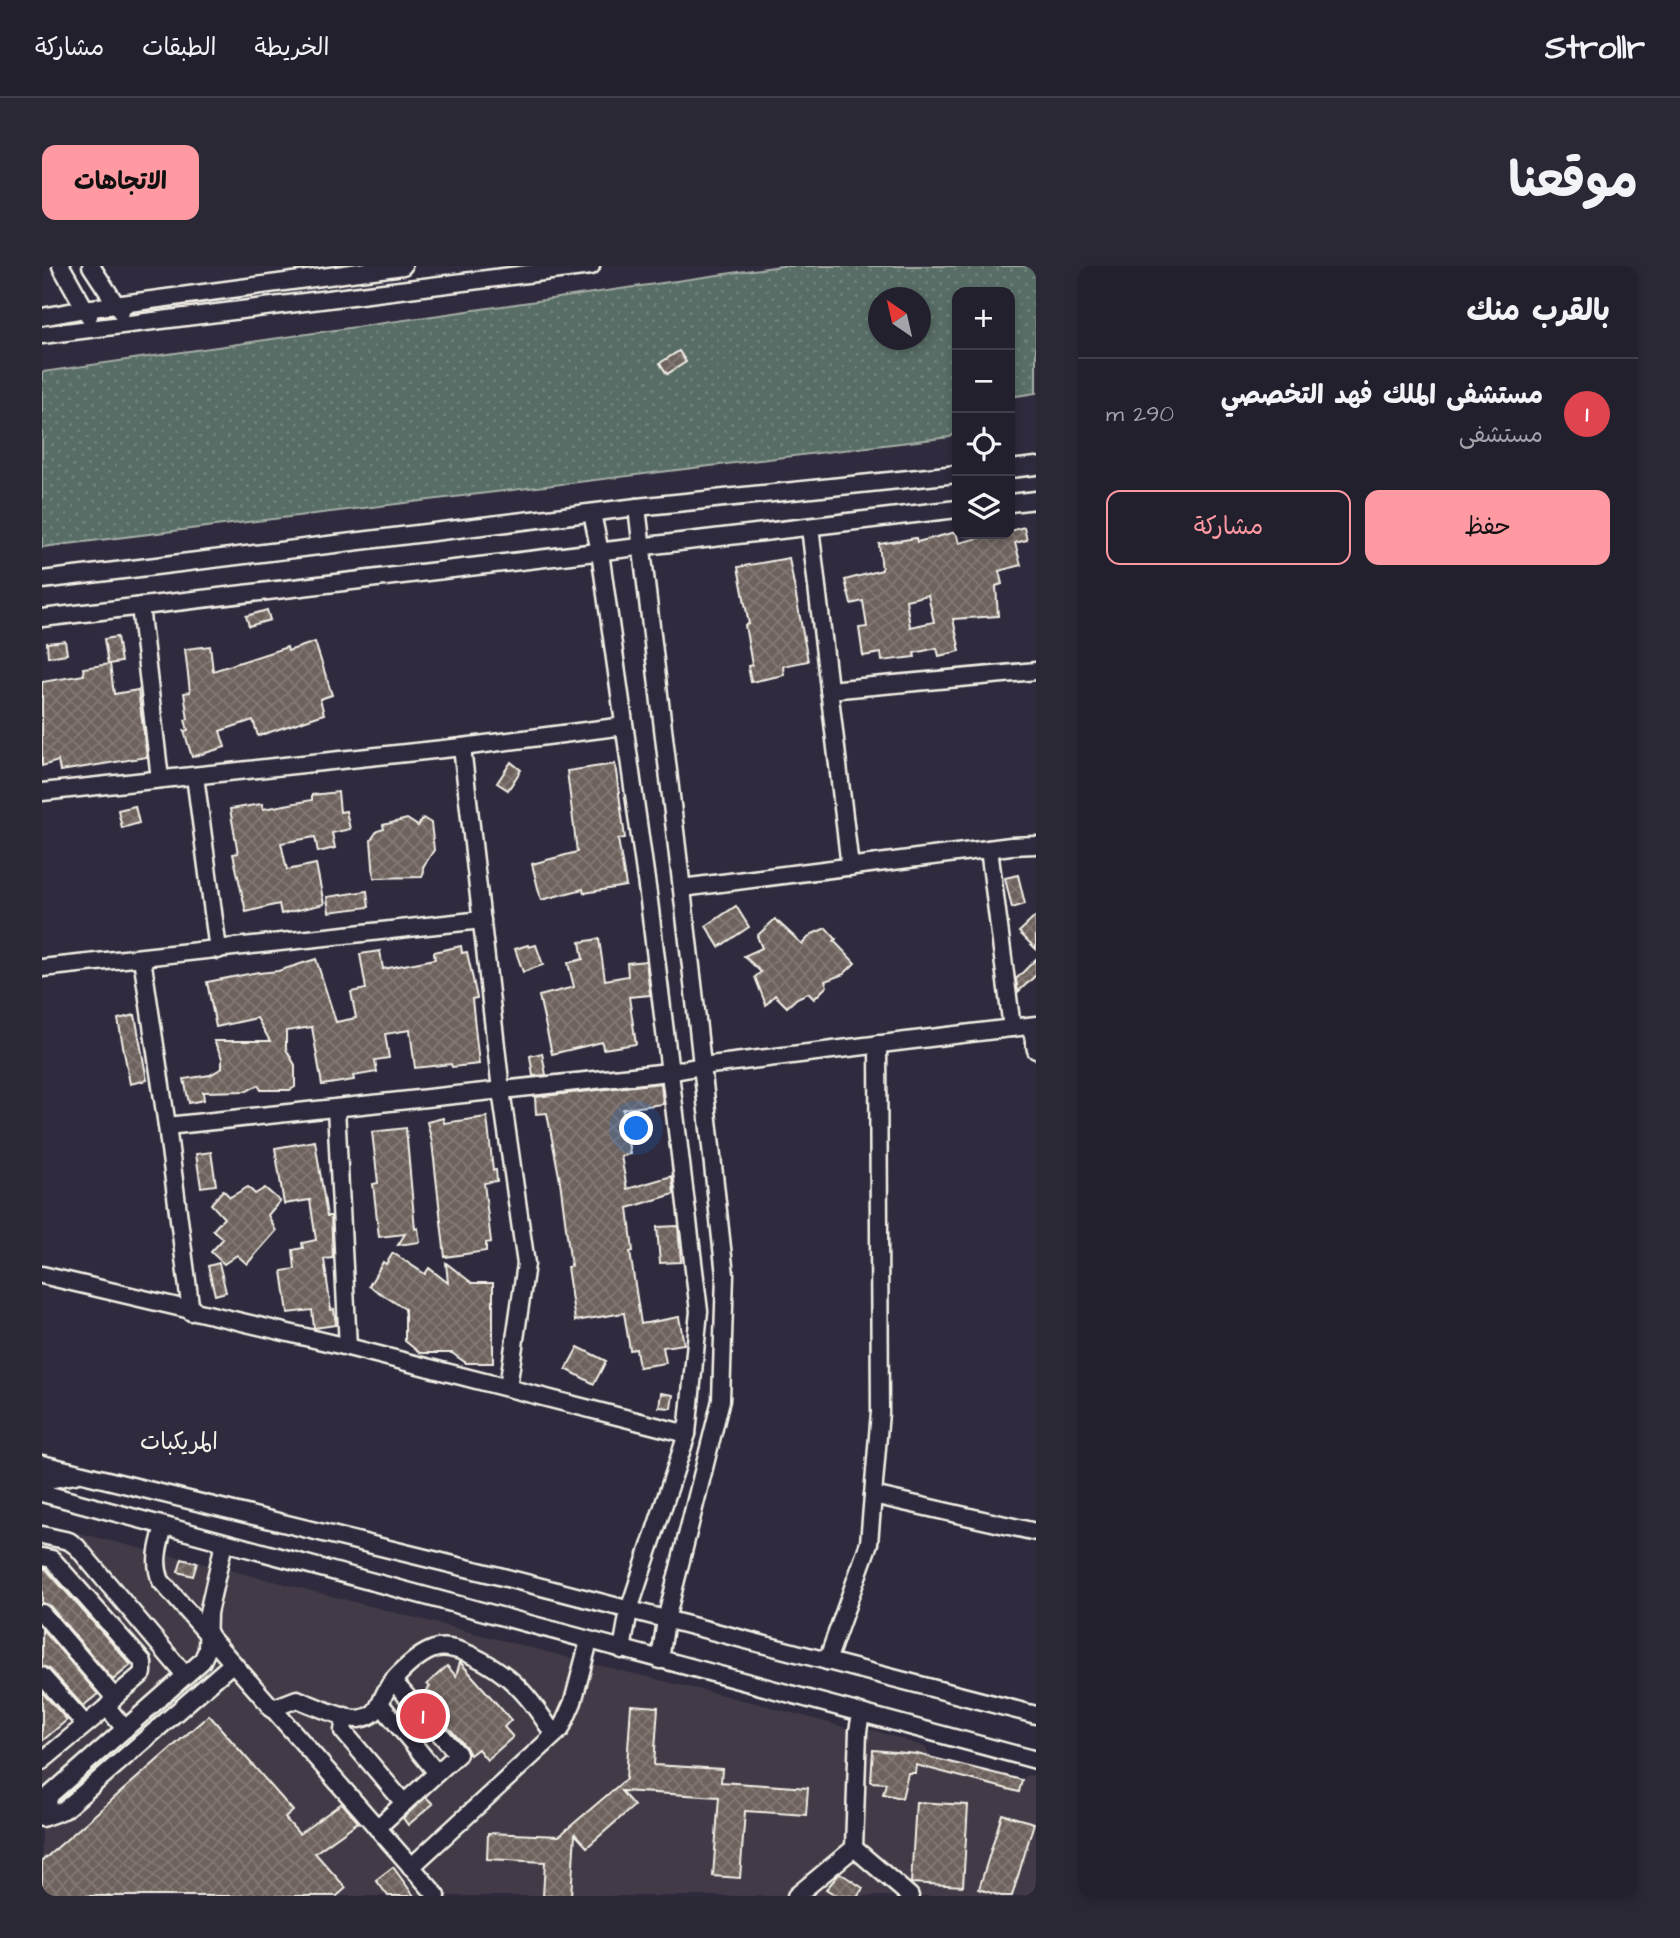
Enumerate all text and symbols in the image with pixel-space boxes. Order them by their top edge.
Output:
text: Strollr [1545,25,1645,71]
text: مشاركة [35,31,104,65]
text: الطبقات [142,31,217,65]
text: الخريطة [255,31,329,65]
button: الاتجاهات [42,145,199,220]
text: موقعنا [1508,148,1638,216]
north arrow [868,287,931,350]
map controls [952,287,1015,539]
button: + [952,287,1015,350]
text: بالقرب منك [1466,290,1610,332]
button: − [952,350,1015,413]
text: مستشفى الملك فهد التخصصي [1221,377,1543,413]
text: 290 m [1106,398,1174,430]
text: 1 [1586,398,1588,430]
button: locate [952,413,1015,476]
text: مستشفى [1459,419,1543,451]
button: layers [952,476,1015,539]
button: مشاركة [1106,490,1351,565]
button: حفظ [1365,490,1610,565]
your location [619,1111,653,1145]
district label: المريكبات [140,1426,218,1458]
pin: 1 [400,1690,446,1742]

